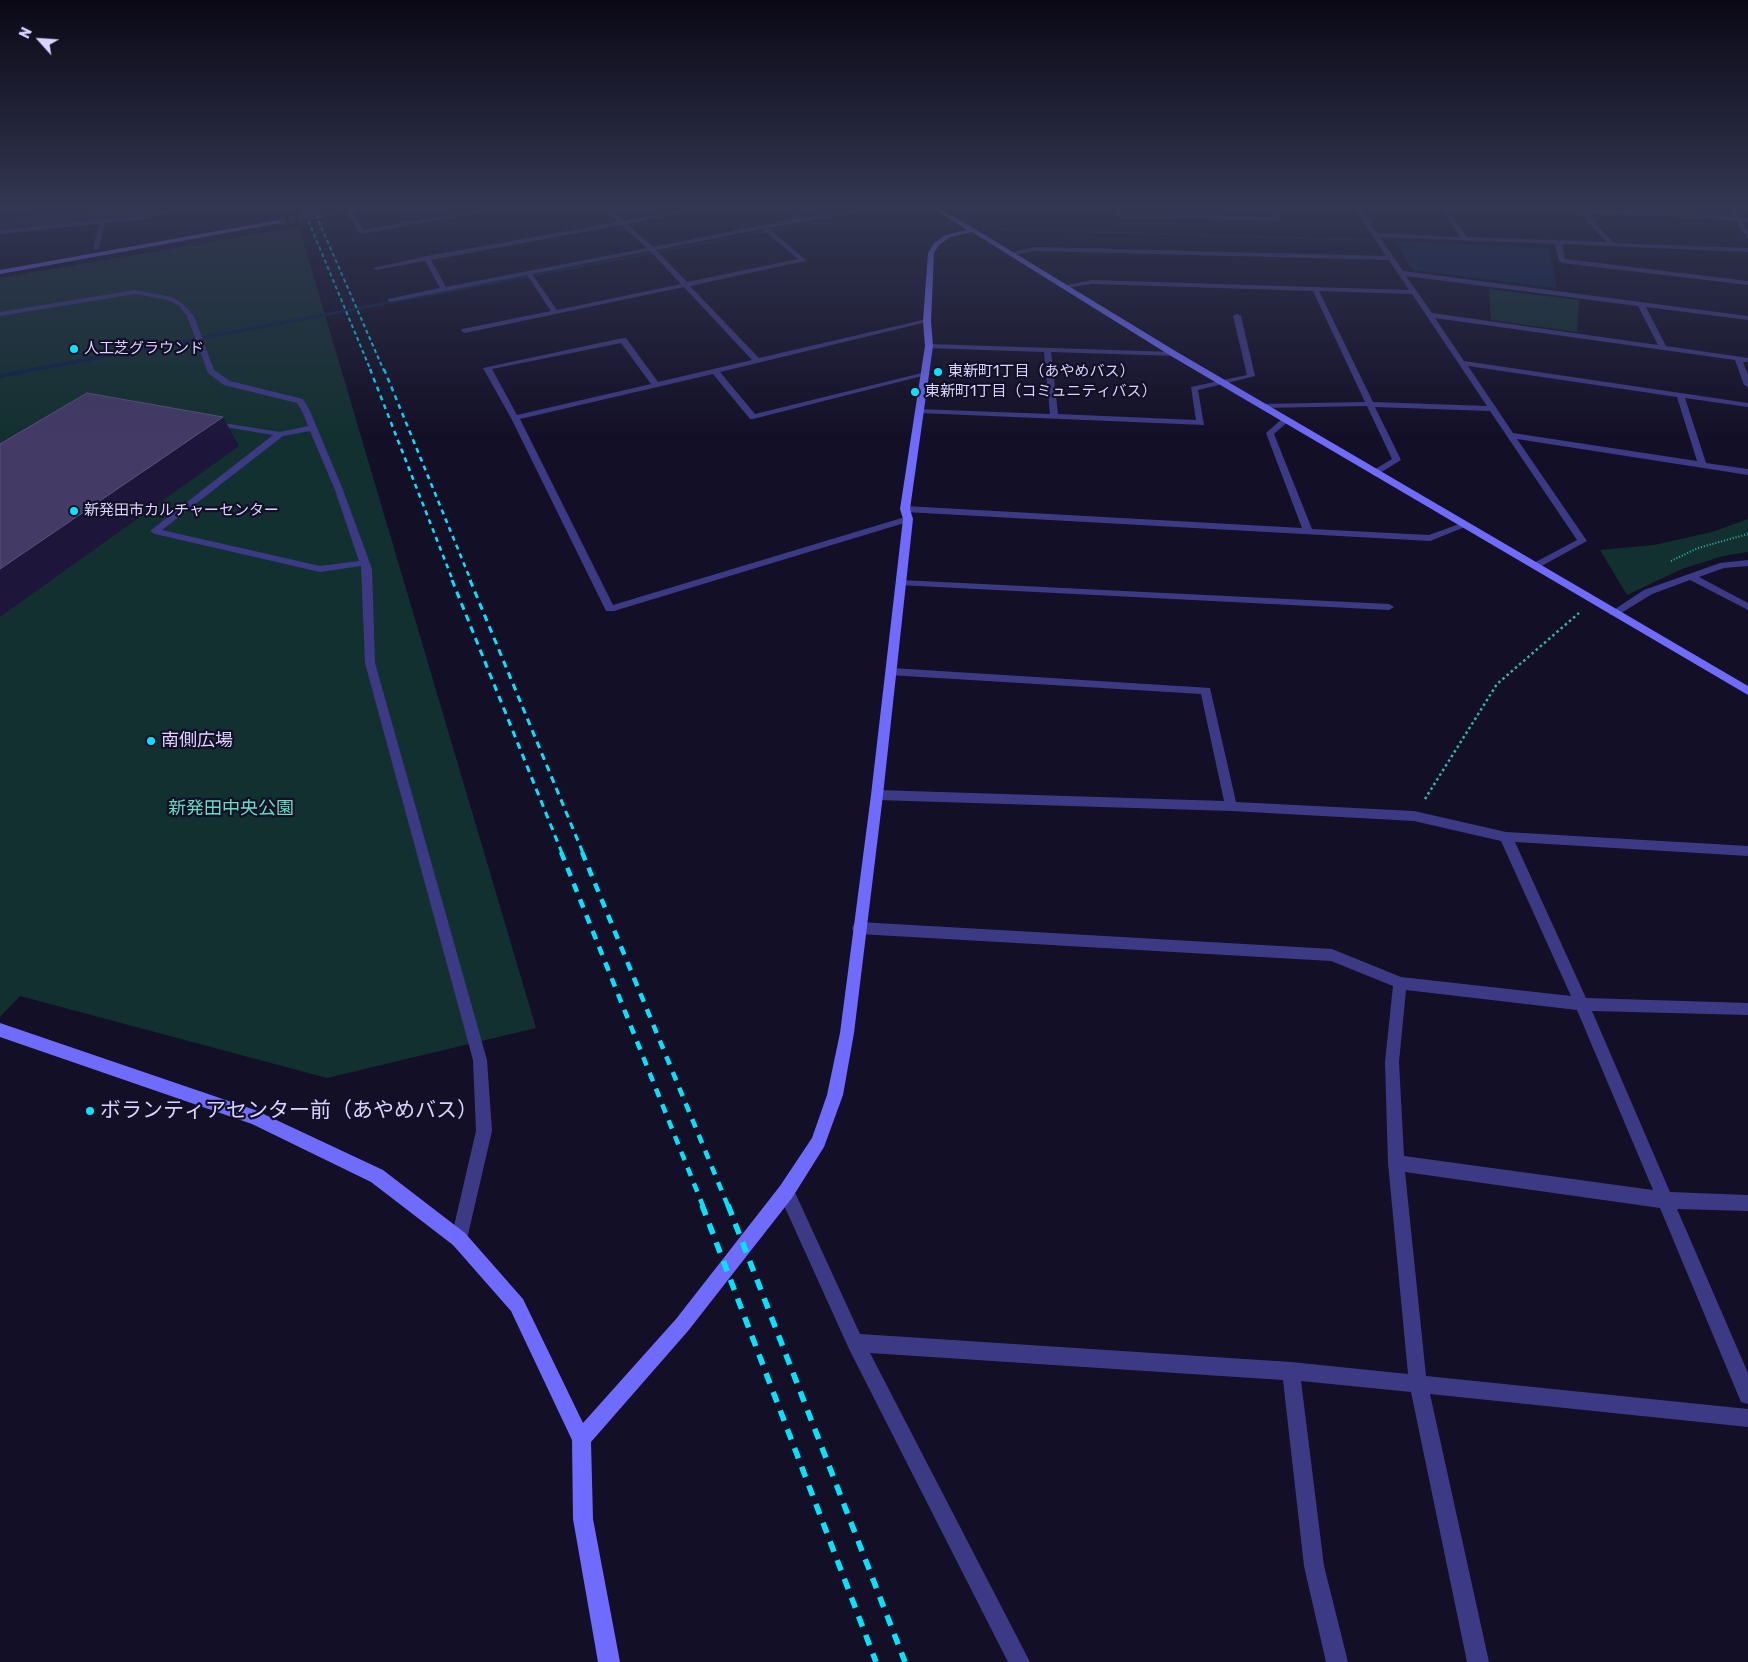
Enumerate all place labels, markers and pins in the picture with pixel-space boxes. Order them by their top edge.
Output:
place label: 人工芝グラウンド [84,340,204,358]
marker: 人工芝グラウンド [68,343,80,355]
place label: 東新町1丁目（あやめバス） [948,363,1134,381]
marker: 東新町1丁目（あやめバス） [932,366,944,378]
place label: 東新町1丁目（コミュニティバス） [925,383,1156,401]
marker: 東新町1丁目（コミュニティバス） [909,386,921,398]
place label: 新発田市カルチャーセンター [84,502,279,520]
marker: 新発田市カルチャーセンター [68,505,80,517]
place label: 南側広場 [161,730,233,752]
marker: 南側広場 [145,735,157,747]
place label: ボランティアセンター前（あやめバス） [100,1098,478,1124]
marker: ボランティアセンター前（あやめバス） [84,1105,96,1117]

